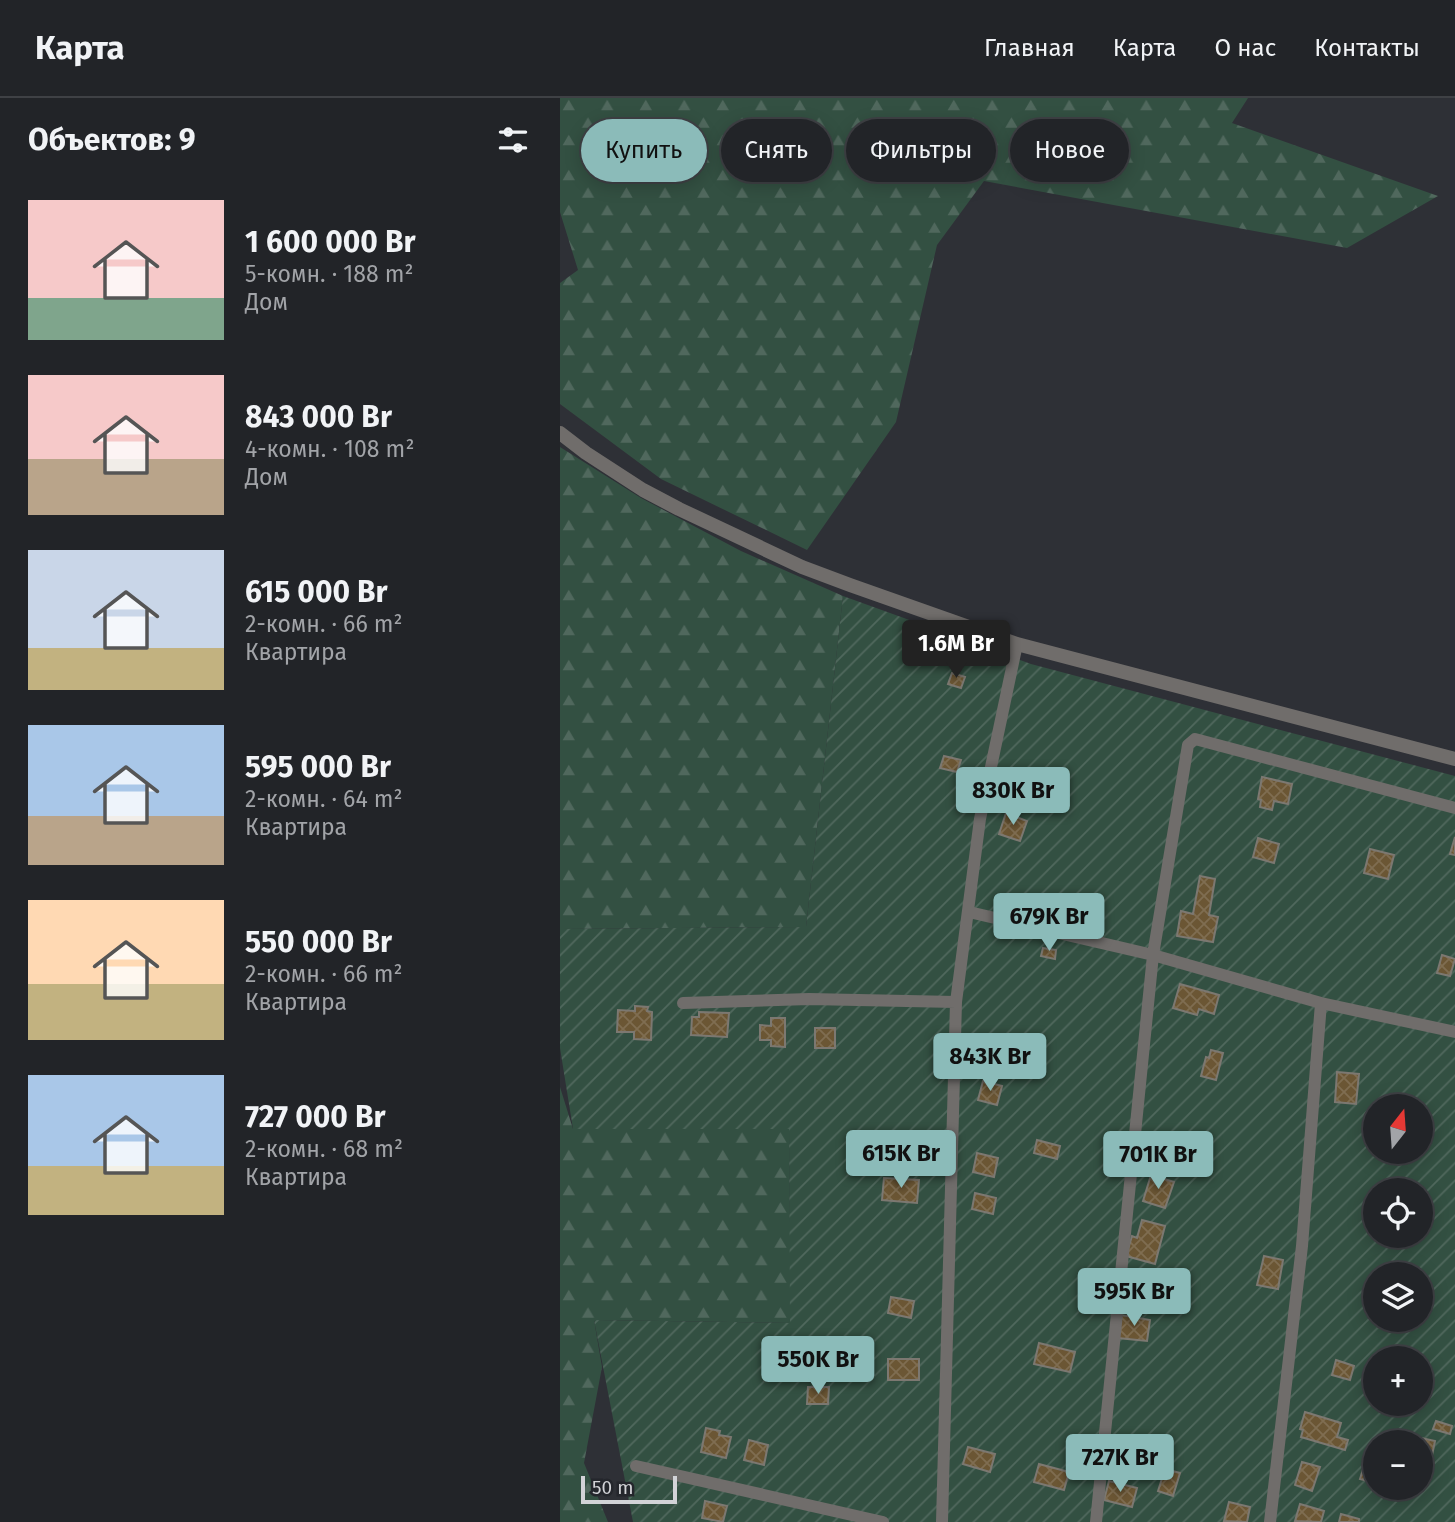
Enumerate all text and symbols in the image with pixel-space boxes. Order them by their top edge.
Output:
text: Карта [35,28,125,68]
text: Главная [984,34,1075,62]
text: Карта [1113,34,1176,62]
text: О нас [1214,34,1276,62]
text: Контакты [1314,34,1420,62]
chip: Купить [581,119,707,182]
chip: Снять [721,119,832,182]
chip: Фильтры [846,119,996,182]
chip: Новое [1010,119,1129,182]
icon: filters [494,121,532,159]
text: Объектов: 9 [28,122,195,158]
text: 1 600 000 Br [245,224,415,260]
icon: home [84,228,168,312]
text: 5-комн. · 188 m² [245,260,413,288]
text: Дом [245,288,288,316]
text: 843 000 Br [245,399,392,435]
icon: home [84,403,168,487]
text: 4-комн. · 108 m² [245,435,414,463]
text: Дом [245,463,288,491]
text: 615 000 Br [245,574,388,610]
icon: home [84,578,168,662]
text: 2-комн. · 66 m² [245,610,403,638]
pin: 1.6M Br [891,620,1021,680]
text: 1.6M Br [918,629,994,657]
text: Квартира [245,638,347,666]
text: 595 000 Br [245,749,391,785]
icon: home [84,753,168,837]
pin: 830K Br [948,768,1078,827]
text: 830K Br [972,776,1054,804]
text: 2-комн. · 64 m² [245,785,403,813]
text: Квартира [245,813,347,841]
pin: 679K Br [984,894,1114,953]
text: 679K Br [1009,902,1089,930]
text: 550 000 Br [245,924,392,960]
icon: home [84,928,168,1012]
text: 2-комн. · 66 m² [245,960,403,988]
text: Квартира [245,988,347,1016]
pin: 843K Br [925,1034,1055,1093]
text: 843K Br [949,1042,1031,1070]
north arrow [1363,1094,1433,1164]
map controls [1363,1094,1433,1500]
text: 727 000 Br [245,1099,385,1135]
icon: home [84,1103,168,1187]
pin: 615K Br [836,1130,966,1190]
pin: 701K Br [1093,1132,1223,1191]
text: 2-комн. · 68 m² [245,1135,403,1163]
text: 615K Br [862,1139,940,1167]
text: 701K Br [1119,1140,1197,1168]
text: Квартира [245,1163,347,1191]
button: locate [1363,1178,1433,1248]
button: layers [1363,1262,1433,1332]
pin: 595K Br [1069,1268,1199,1328]
text: 595K Br [1094,1277,1174,1305]
pin: 550K Br [753,1336,883,1396]
text: 550K Br [777,1345,859,1373]
button: + [1363,1346,1433,1416]
button: − [1363,1430,1433,1500]
pin: 727K Br [1055,1434,1185,1494]
text: 727K Br [1082,1443,1158,1471]
scale bar [581,1473,677,1505]
text: 50 m [592,1476,633,1499]

